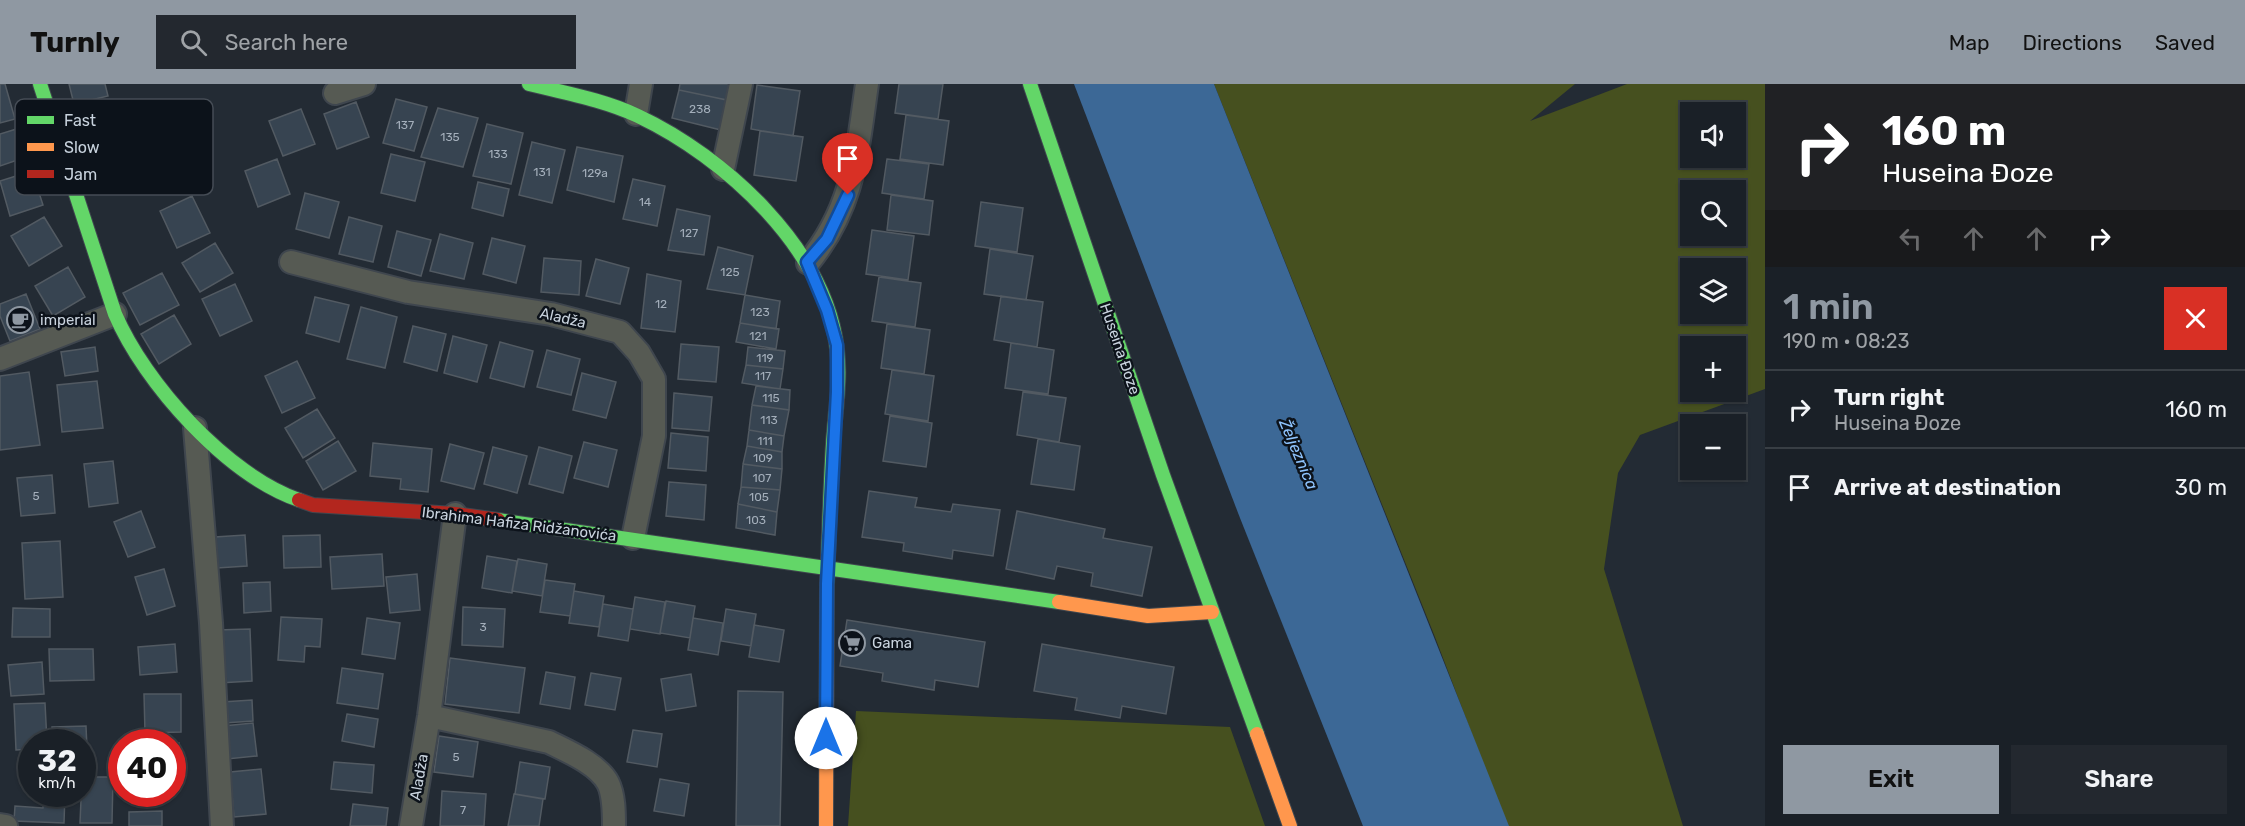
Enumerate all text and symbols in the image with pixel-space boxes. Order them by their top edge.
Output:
search box [156,15,576,69]
text: Turnly [30,26,120,59]
icon: search [177,26,210,59]
text: Search here [225,29,348,56]
text: Map [1949,30,1990,55]
text: Directions [2023,30,2122,55]
text: Saved [2155,30,2215,55]
legend [15,99,213,195]
house number: 238 [689,102,711,116]
map controls [1680,102,1746,480]
button: sound [1680,102,1746,168]
text: 160 m [1882,106,2006,156]
icon: right [1783,108,1861,186]
text: Fast [64,111,96,130]
house number: 137 [396,118,414,132]
house number: 135 [440,130,460,144]
pin [822,133,873,195]
text: Slow [64,138,100,157]
icon: arrive [831,142,864,175]
house number: 133 [488,147,508,161]
text: Huseina Đoze [1882,157,2054,189]
text: Jam [64,165,97,184]
house number: 131 [533,165,551,179]
house number: 129a [582,166,608,180]
button: search [1680,180,1746,246]
house number: 14 [639,195,652,209]
icon: left [1894,222,1927,255]
icon: ahead [1957,222,1990,255]
icon: ahead [2020,222,2053,255]
icon: right [2083,222,2116,255]
house number: 127 [680,226,698,240]
button: layers [1680,258,1746,324]
house number: 125 [720,265,740,279]
text: 1 min [1783,285,1874,328]
button: close [2164,287,2227,350]
house number: 12 [655,297,667,311]
street label: Huseina Đoze [1096,301,1144,397]
street label: Aladža [538,304,588,332]
cafe icon: imperial [5,305,35,335]
house number: 123 [750,305,770,319]
place label: imperial [40,311,96,329]
house number: 121 [749,329,767,343]
text: 190 m · 08:23 [1783,329,1910,353]
button: + [1680,336,1746,402]
house number: 119 [756,351,774,365]
house number: 117 [755,369,771,383]
text: Turn right [1834,384,1944,411]
house number: 115 [762,391,780,405]
icon: right [1783,393,1816,426]
text: 160 m [2165,396,2227,423]
text: Huseina Đoze [1834,411,1961,435]
house number: 113 [760,413,778,427]
button: − [1680,414,1746,480]
water label: Željeznica [1275,415,1322,492]
house number: 111 [757,434,773,448]
house number: 109 [753,451,773,465]
house number: 107 [753,471,771,485]
icon: arrive [1783,471,1816,504]
text: Arrive at destination [1834,474,2061,501]
text: 30 m [2175,474,2227,501]
house number: 5 [32,489,40,503]
house number: 105 [749,490,769,504]
street label: Ibrahima Hafiza Ridžanovića [421,503,617,545]
house number: 103 [746,513,766,527]
house number: 3 [479,620,487,634]
supermarket icon: Gama [837,628,867,658]
place label: Gama [872,634,912,652]
position arrow [794,706,858,770]
speed limit sign: 40 [108,729,186,807]
text: 32 [37,743,77,779]
button: Exit [1783,745,1999,814]
button: Share [2011,745,2227,814]
house number: 5 [452,750,460,764]
street label: Aladža [406,752,432,802]
text: km/h [38,774,76,792]
house number: 7 [460,803,466,817]

